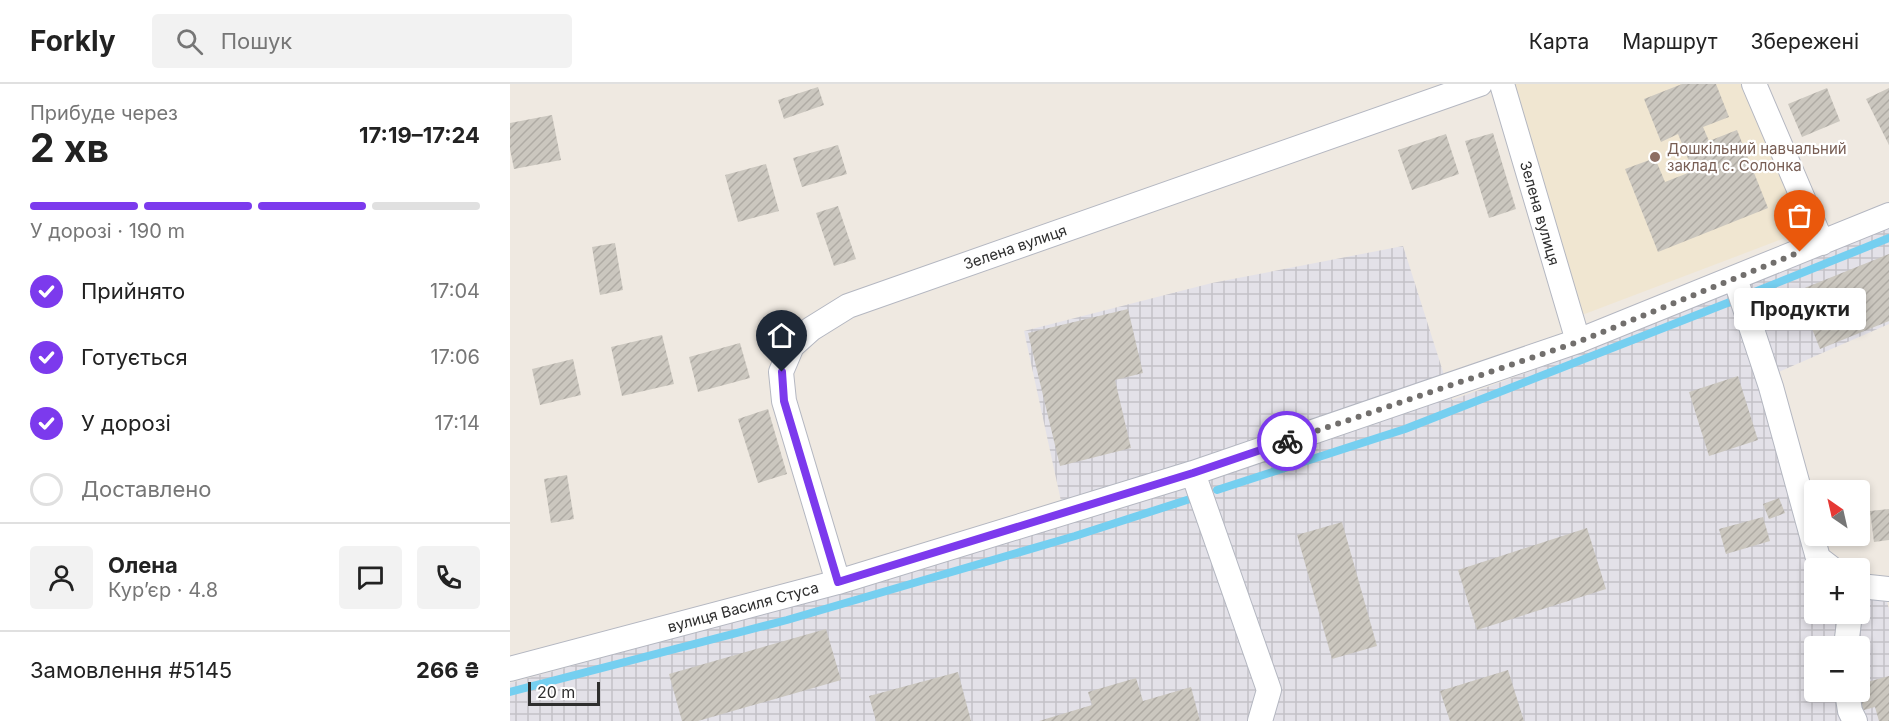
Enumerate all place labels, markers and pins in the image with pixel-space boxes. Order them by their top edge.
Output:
place label: Дошкільний навчальний заклад с. Солонка [1667,139,1847,175]
marker: Дошкільний навчальний заклад с. Солонка [1648,150,1662,164]
pin [1774,190,1825,252]
callout: Продукти [1734,288,1866,330]
pin [756,310,807,372]

